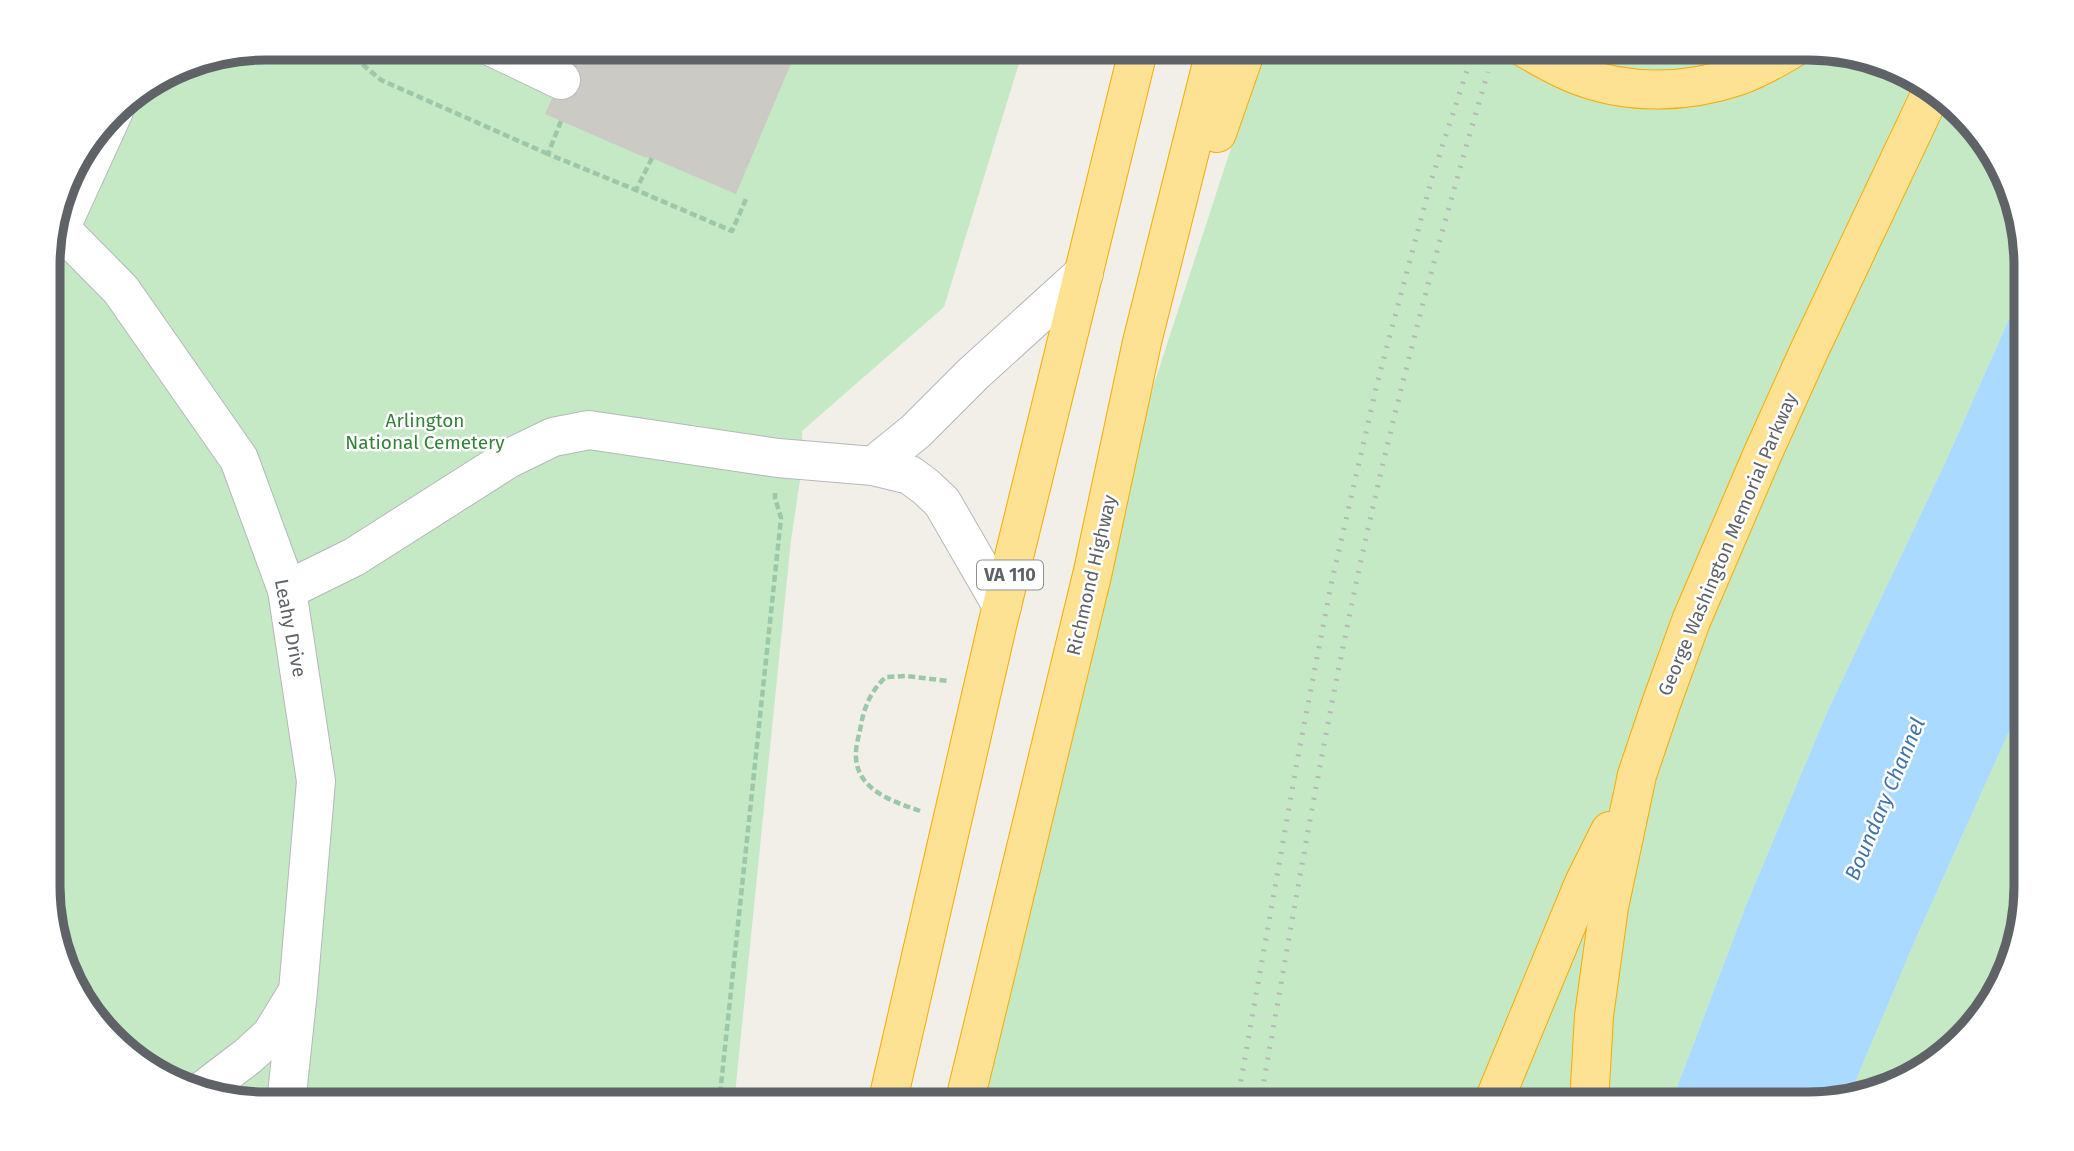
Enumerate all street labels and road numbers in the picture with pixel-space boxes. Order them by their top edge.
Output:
street label: George Washington Memorial Parkway [1653,389,1802,699]
street label: Richmond Highway [1062,492,1121,658]
road number: VA 110 [977,560,1043,590]
street label: Leahy Drive [270,577,311,679]

